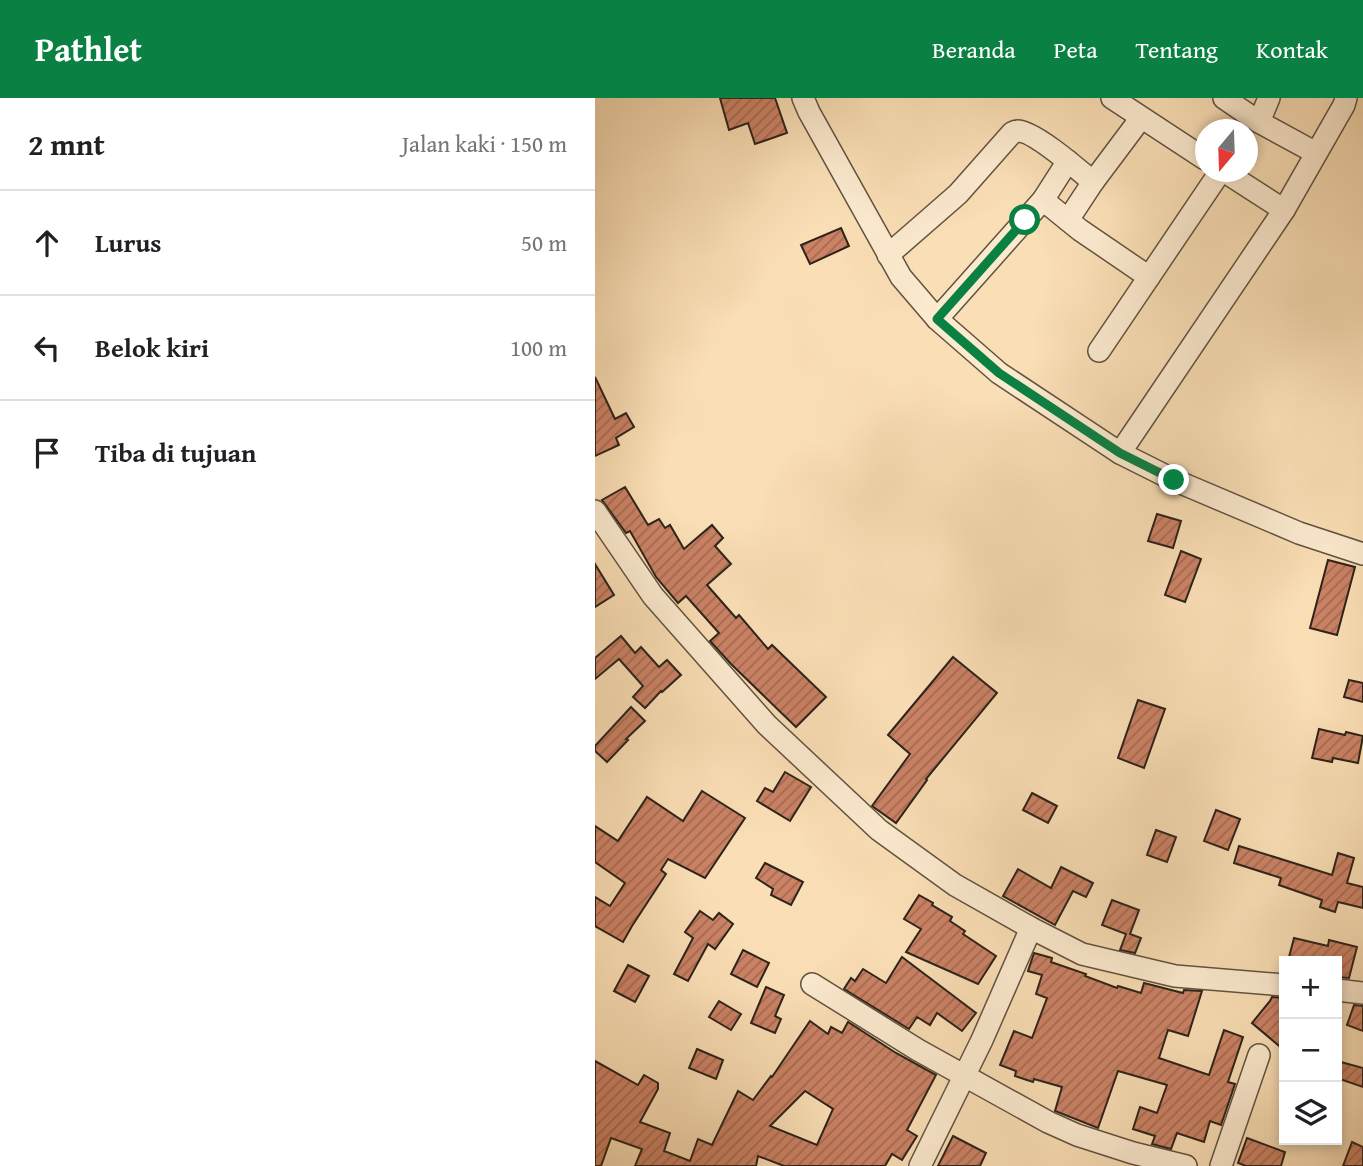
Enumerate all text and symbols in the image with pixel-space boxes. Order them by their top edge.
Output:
text: Pathlet [35,25,142,73]
text: Beranda [932,32,1016,67]
text: Peta [1054,32,1098,67]
text: Tentang [1136,32,1218,67]
text: Kontak [1256,32,1328,67]
north arrow [1195,119,1258,182]
text: 2 mnt [28,122,105,166]
text: Jalan kaki · 150 m [402,127,567,160]
route start [1009,204,1040,235]
text: Lurus [95,223,161,262]
icon: ahead [28,224,66,262]
text: 50 m [521,226,567,259]
text: Belok kiri [95,328,209,367]
icon: left [28,329,66,367]
text: 100 m [510,331,567,364]
text: Tiba di tujuan [95,433,256,472]
icon: arrive [28,434,66,472]
route end [1158,464,1189,495]
map controls [1279,956,1342,1145]
button: + [1279,956,1342,1019]
button: − [1279,1019,1342,1082]
button: layers [1279,1082,1342,1145]

